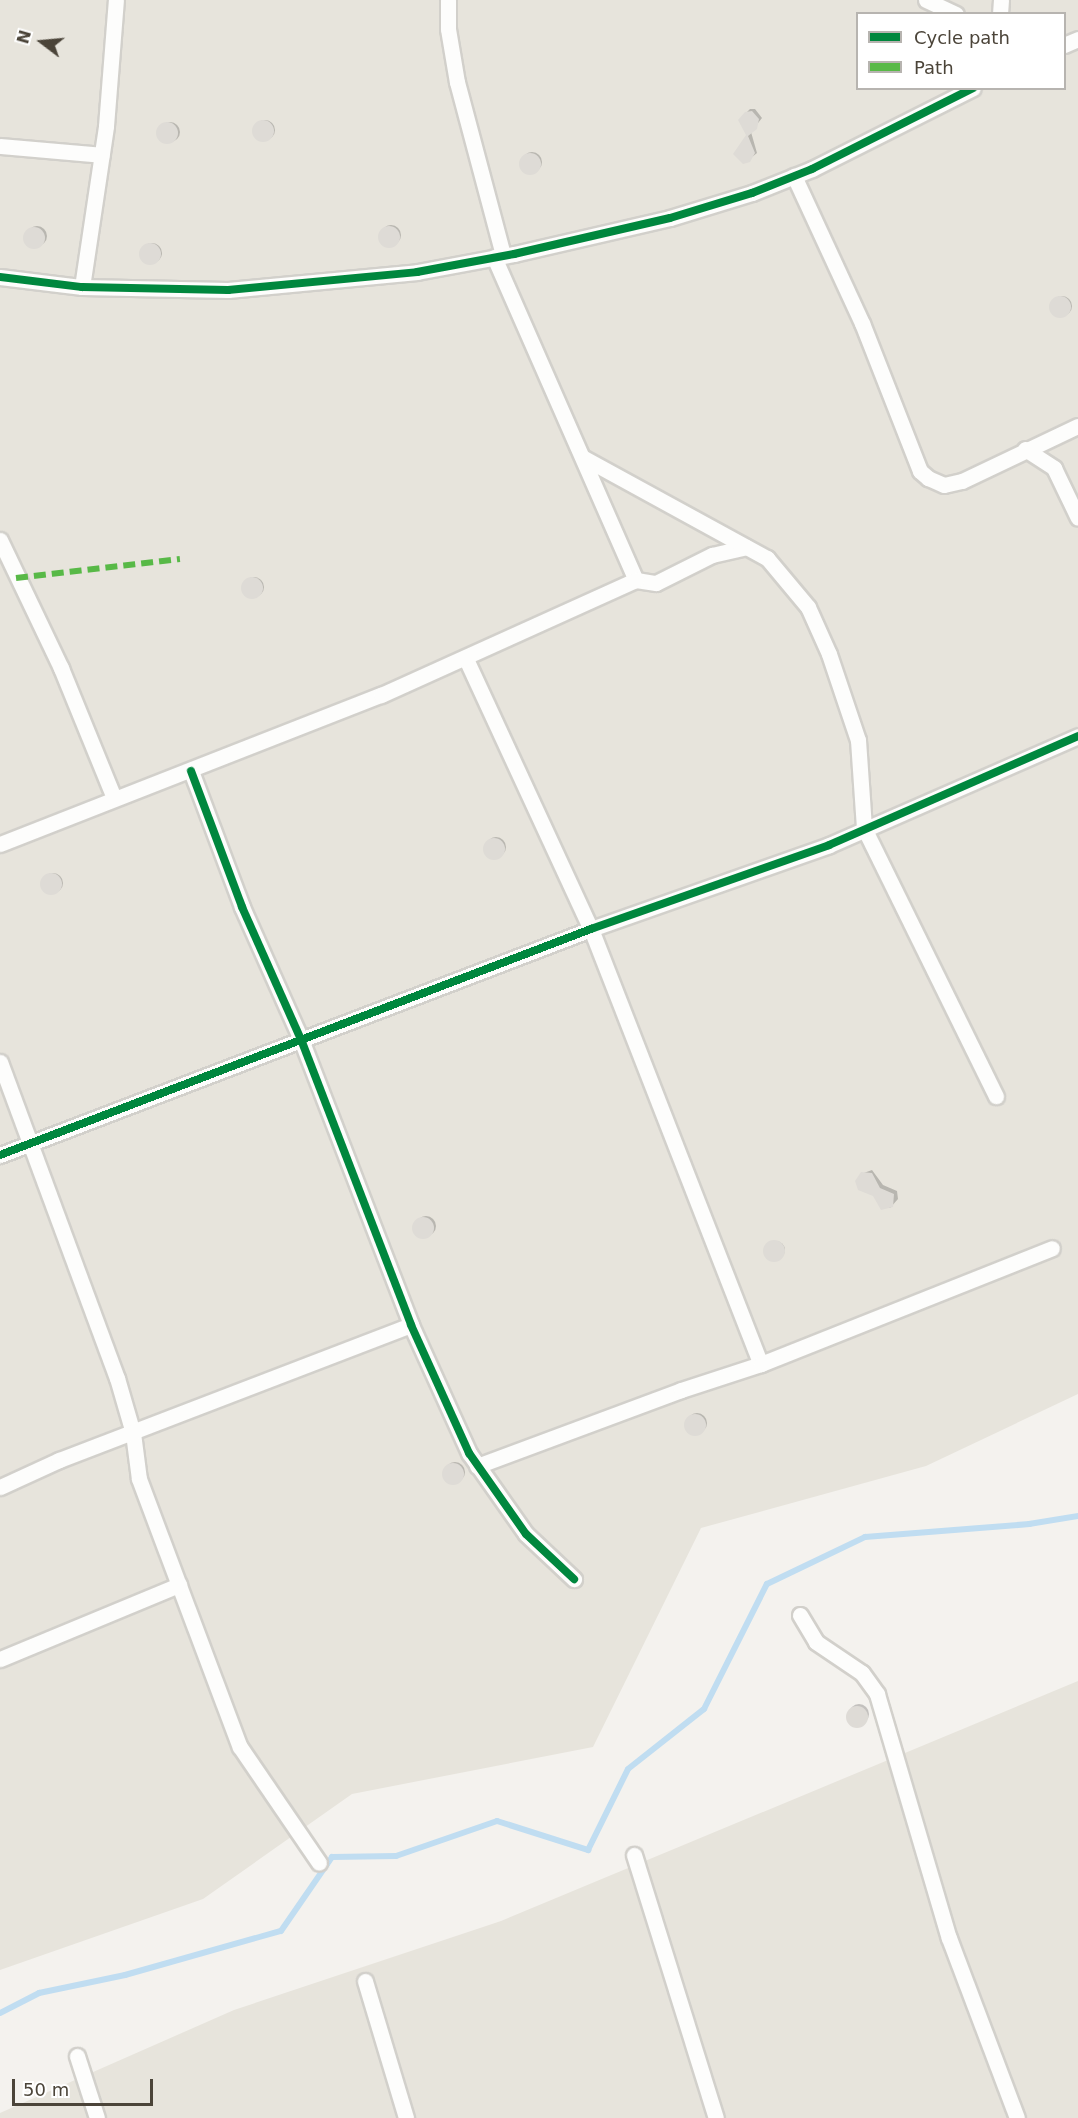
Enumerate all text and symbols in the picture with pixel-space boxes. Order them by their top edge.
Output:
north arrow [12,12,72,72]
legend [856,12,1066,90]
text: Cycle path [914,27,1010,48]
text: N [13,28,35,46]
text: Path [914,57,954,78]
scale bar [15,2067,156,2105]
text: 50 m [23,2079,69,2100]

